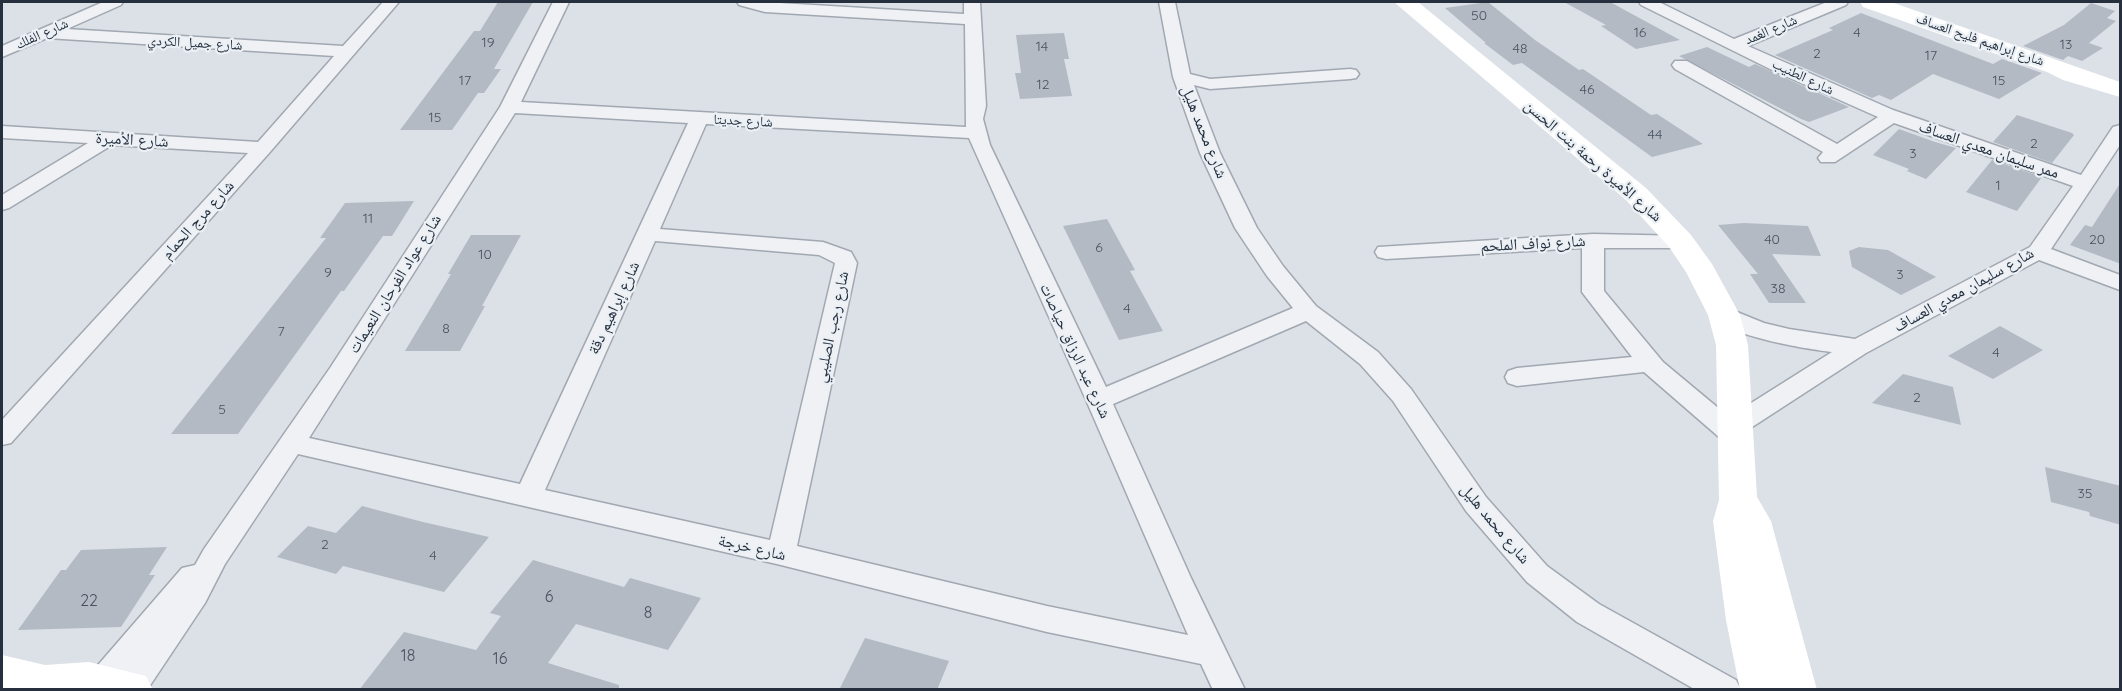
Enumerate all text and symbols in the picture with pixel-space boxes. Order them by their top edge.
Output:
house number: 50 [1471,8,1487,24]
street label: شارع إبراهيم فليح العساف [1914,10,2046,70]
street label: شارع الغمد [1742,12,1800,48]
street label: شارع الفلك [13,15,71,53]
house number: 16 [1634,25,1646,41]
house number: 4 [1853,25,1861,41]
street label: شارع جميل الكردي [147,32,243,54]
house number: 19 [482,35,494,51]
house number: 13 [2060,37,2072,53]
house number: 14 [1036,39,1048,55]
house number: 48 [1513,41,1527,57]
house number: 2 [1813,46,1821,62]
house number: 17 [1925,48,1937,64]
street label: شارع الطنيب [1769,55,1837,99]
house number: 17 [459,73,471,89]
house number: 15 [1993,73,2005,89]
house number: 12 [1037,77,1049,93]
house number: 46 [1580,82,1594,98]
street label: شارع محمد هليل [1177,83,1231,181]
street label: شارع الأميرة رحمة بنت الحسن [1520,96,1666,226]
house number: 15 [429,110,441,126]
street label: شارع جديتا [713,111,773,131]
street label: ممر سليمان معدي العساف [1916,117,2062,183]
house number: 44 [1648,127,1662,143]
street label: شارع الأميرة [95,129,169,151]
house number: 2 [2030,136,2038,152]
house number: 3 [1909,146,1917,162]
street label: شارع مرج الحمام [158,177,238,263]
house number: 1 [1995,178,2001,194]
street label: شارع عواد الفرحان النعيمات [344,211,446,357]
house number: 11 [363,211,373,227]
street label: شارع نواف الملحم [1480,232,1586,256]
house number: 40 [1764,232,1780,248]
house number: 20 [2089,232,2105,248]
house number: 6 [1095,240,1103,256]
street label: شارع سليمان معدي العساف [1891,243,2037,337]
house number: 10 [478,247,492,263]
street label: شارع إبراهيم دقة [584,258,644,358]
house number: 9 [324,265,332,281]
house number: 3 [1896,267,1904,283]
street label: شارع رجب الصليبي [811,269,853,385]
street label: شارع عبد الرزاق حياصات [1035,280,1115,422]
house number: 38 [1771,281,1785,297]
house number: 4 [1123,301,1131,317]
house number: 8 [442,321,450,337]
house number: 7 [277,324,285,340]
house number: 4 [1992,345,2000,361]
house number: 2 [1913,390,1921,406]
house number: 5 [218,402,226,418]
street label: شارع محمد هليل [1456,480,1534,568]
house number: 35 [2078,486,2092,502]
street label: شارع خرجة [716,531,788,565]
house number: 2 [321,537,329,553]
house number: 4 [429,548,437,564]
house number: 6 [545,587,553,607]
house number: 22 [80,591,98,611]
house number: 8 [644,603,652,623]
house number: 18 [401,646,415,666]
house number: 16 [493,649,507,669]

